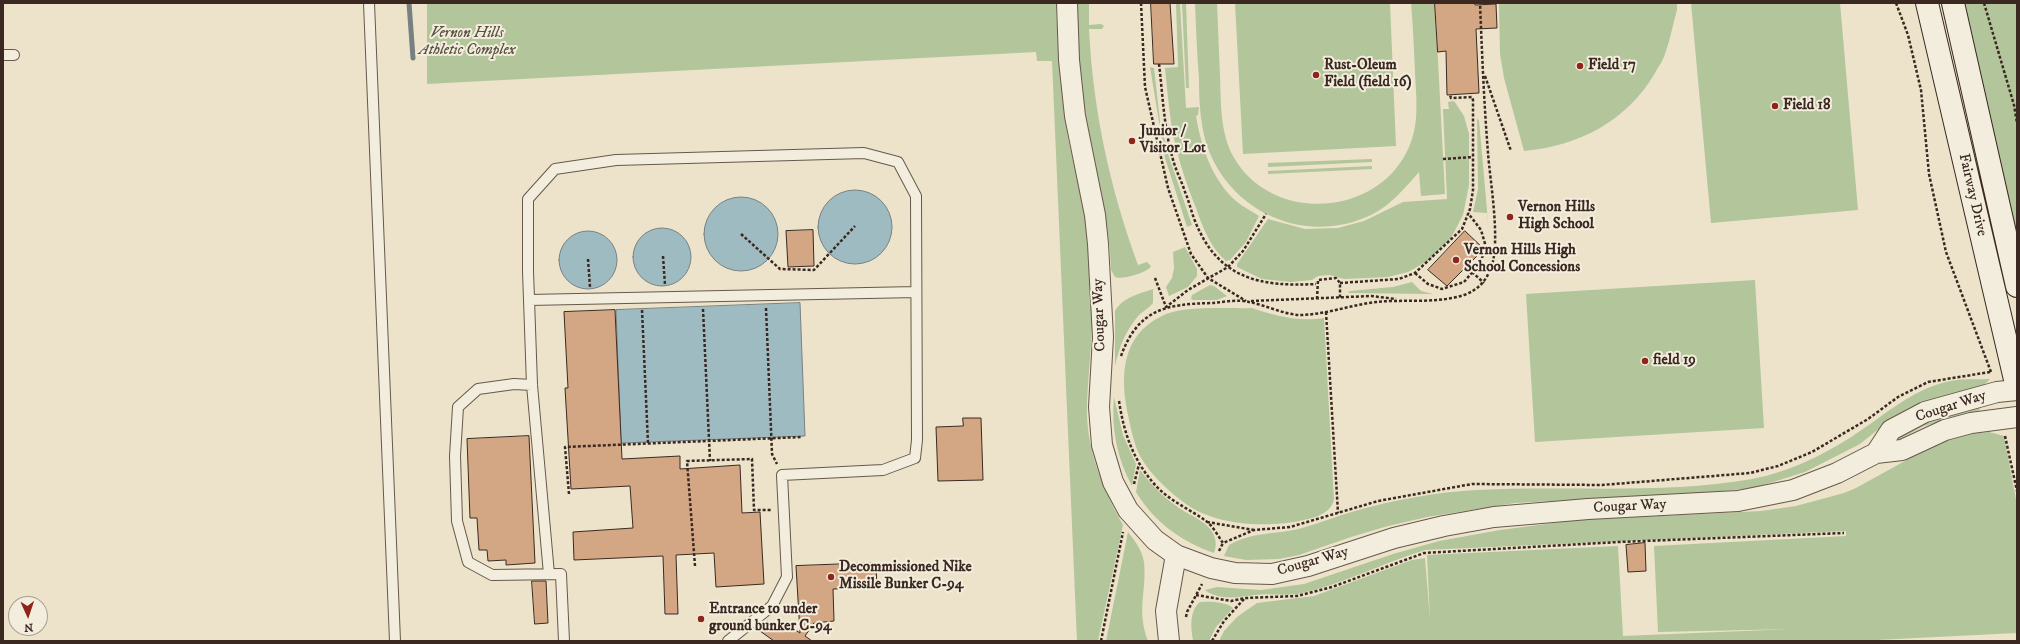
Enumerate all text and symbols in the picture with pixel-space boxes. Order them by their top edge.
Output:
park label: Vernon Hills Athletic Complex [419,25,515,60]
place label: Rust-Oleum Field (field 16) [1324,57,1412,92]
place label: Field 17 [1588,57,1636,75]
marker: Field 17 [1575,61,1585,71]
marker: Rust-Oleum Field (field 16) [1311,70,1321,80]
place label: Field 18 [1783,97,1830,115]
marker: Field 18 [1770,101,1780,111]
place label: Junior / Visitor Lot [1140,123,1206,158]
marker: Junior / Visitor Lot [1127,136,1137,146]
street label: Fairway Drive [1954,152,1990,238]
place label: Vernon Hills High School [1518,199,1595,234]
marker: Vernon Hills High School [1505,212,1515,222]
place label: Vernon Hills High School Concessions [1464,242,1580,277]
marker: Vernon Hills High School Concessions [1451,255,1461,265]
street label: Cougar Way [1090,278,1110,352]
place label: field 19 [1653,352,1696,370]
marker: field 19 [1640,356,1650,366]
street label: Cougar Way [1913,387,1989,427]
street label: Cougar Way [1593,496,1667,518]
street label: Cougar Way [1275,543,1351,581]
place label: Decommissioned Nike Missile Bunker C-94 [839,559,972,594]
marker: Decommissioned Nike Missile Bunker C-94 [826,572,836,582]
north arrow [8,596,48,636]
place label: Entrance to under ground bunker C-94 [709,601,832,636]
marker: Entrance to under ground bunker C-94 [696,614,706,624]
text: N [24,620,33,634]

